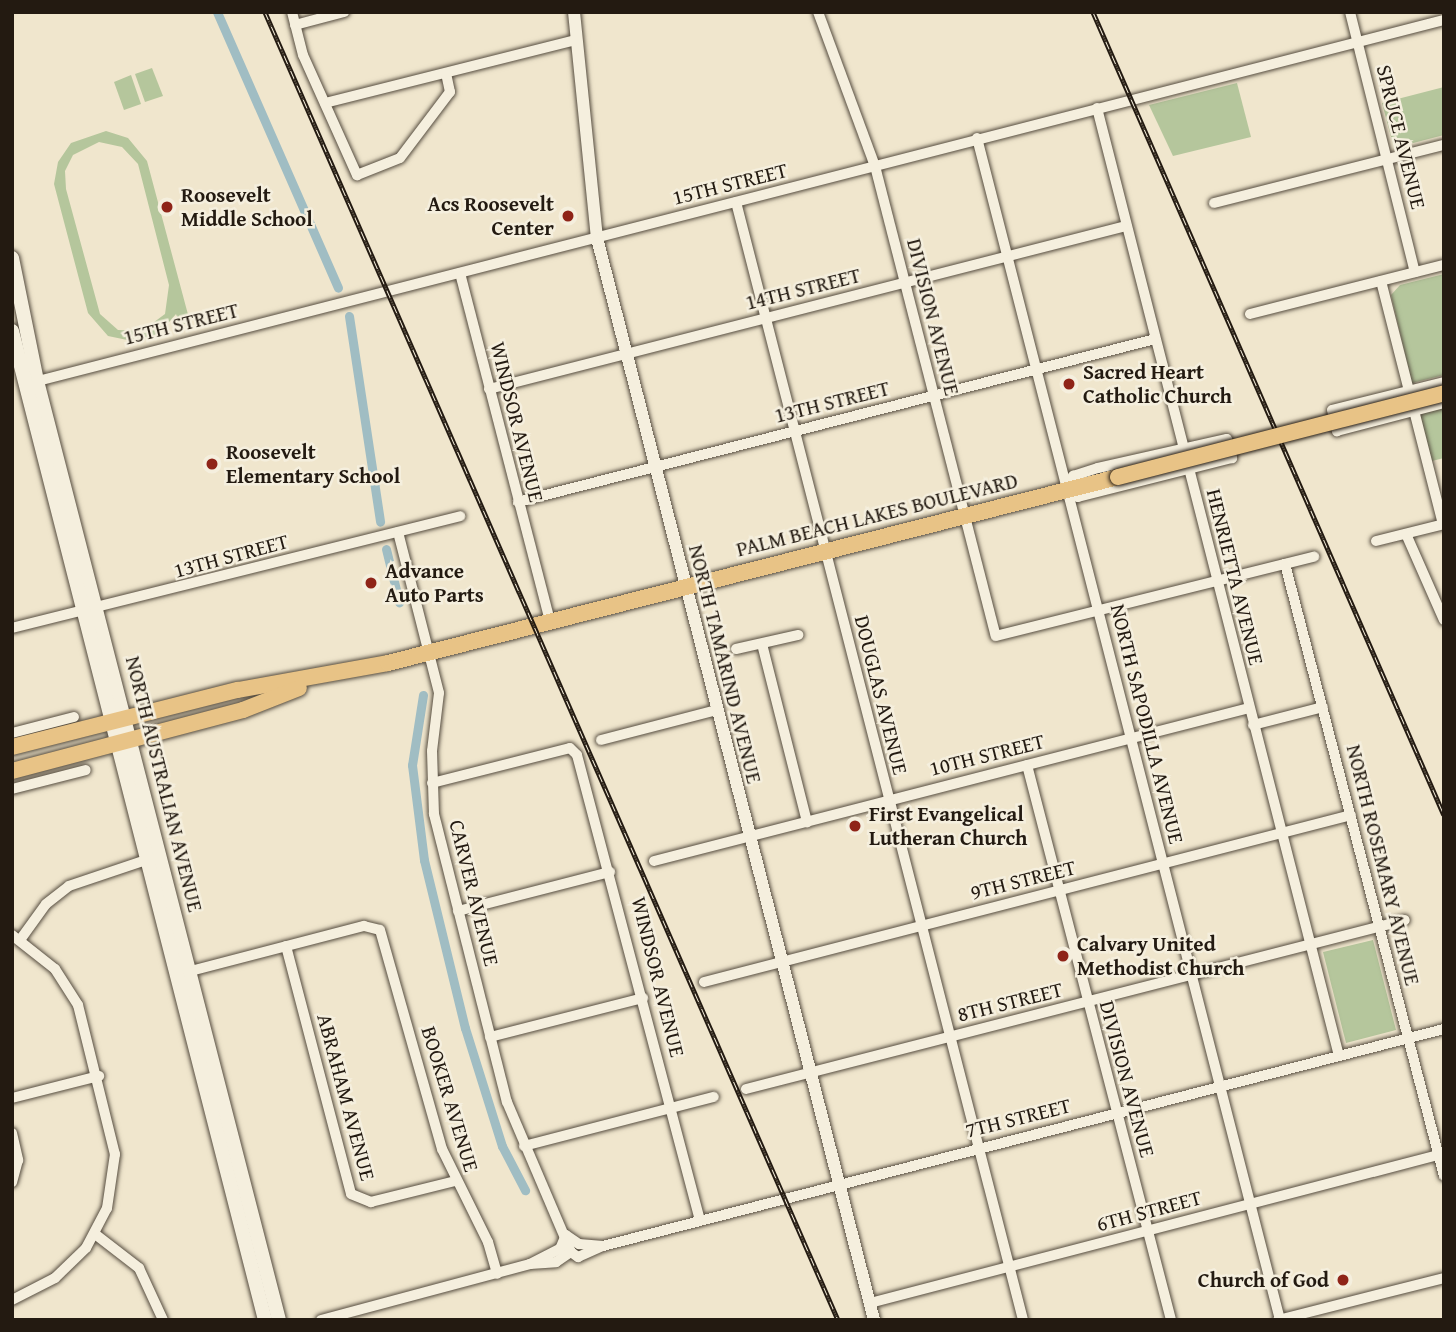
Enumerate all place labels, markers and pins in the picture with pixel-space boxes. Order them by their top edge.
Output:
place label: Roosevelt Middle School [181,182,313,232]
place label: Acs Roosevelt Center [427,191,554,241]
marker: Roosevelt Middle School [159,199,175,215]
marker: Acs Roosevelt Center [560,208,576,224]
place label: Sacred Heart Catholic Church [1083,359,1232,409]
marker: Sacred Heart Catholic Church [1061,376,1077,392]
place label: Roosevelt Elementary School [226,439,400,489]
marker: Roosevelt Elementary School [204,456,220,472]
place label: Advance Auto Parts [385,558,484,608]
marker: Advance Auto Parts [363,575,379,591]
place label: First Evangelical Lutheran Church [869,801,1027,851]
marker: First Evangelical Lutheran Church [847,818,863,834]
place label: Calvary United Methodist Church [1077,931,1244,981]
marker: Calvary United Methodist Church [1055,948,1071,964]
place label: Church of God [1198,1267,1329,1293]
marker: Church of God [1335,1272,1351,1288]

